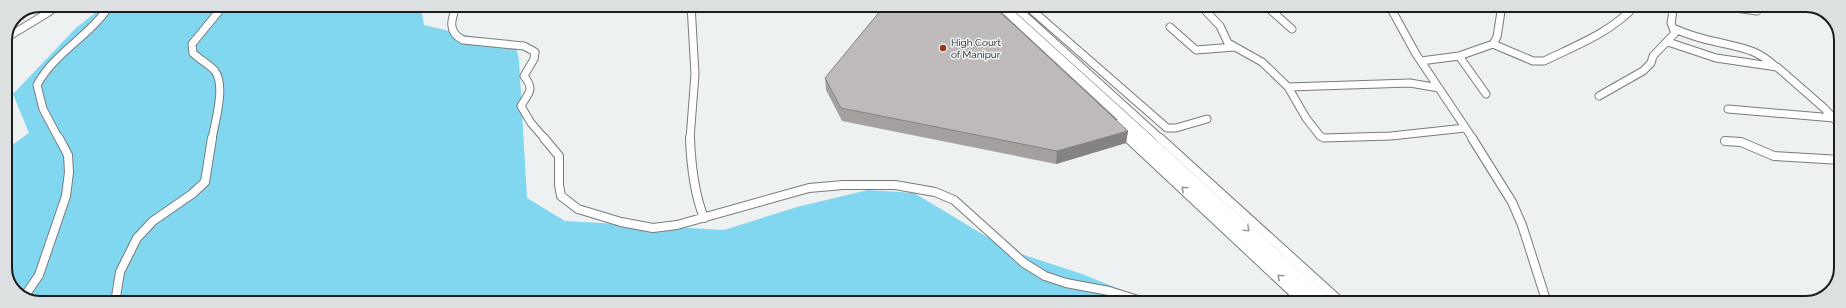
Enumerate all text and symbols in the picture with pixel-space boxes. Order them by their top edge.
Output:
place label: High Court of Manipur [951,37,1001,60]
marker: High Court of Manipur [938,43,948,53]
one-way arrow [1182,186,1189,193]
one-way arrow [1242,225,1249,232]
one-way arrow [1277,274,1285,281]

